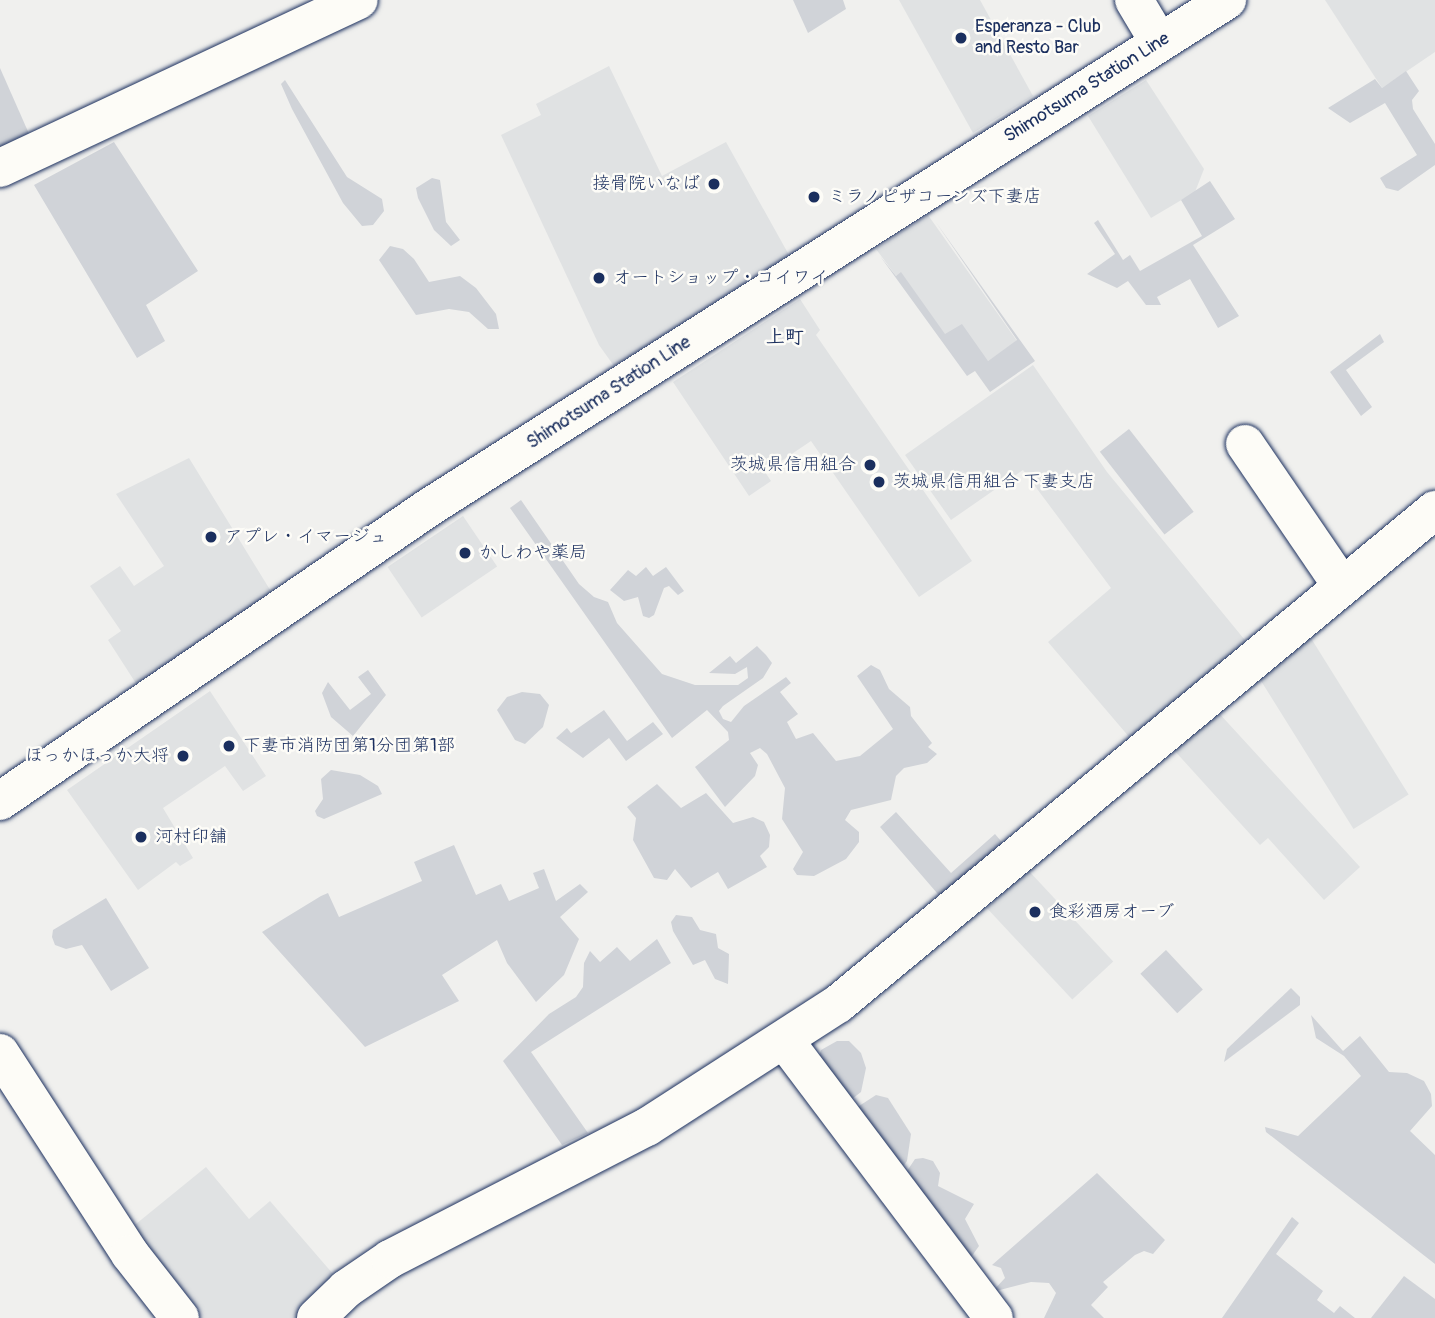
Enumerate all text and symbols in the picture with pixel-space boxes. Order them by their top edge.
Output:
place label: Esperanza - Club and Resto Bar [975,17,1101,60]
street label: Shimotsuma Station Line [1000,28,1174,148]
marker: Esperanza - Club and Resto Bar [953,30,969,46]
place label: 接骨院いなば [592,173,700,195]
marker: 接骨院いなば [706,176,722,192]
place label: ミラノピザコーンズ下妻店 [828,186,1044,208]
marker: ミラノピザコーンズ下妻店 [806,189,822,205]
place label: オートショップ・コイワイ [613,267,829,289]
marker: オートショップ・コイワイ [591,270,607,286]
district label: 上町 [766,327,804,349]
street label: Shimotsuma Station Line [523,332,695,454]
place label: 茨城県信用組合 [730,454,856,476]
marker: 茨城県信用組合 [862,457,878,473]
place label: 茨城県信用組合 下妻支店 [893,471,1095,493]
marker: 茨城県信用組合 下妻支店 [871,474,887,490]
place label: アプレ・イマージュ [225,526,387,548]
marker: アプレ・イマージュ [203,529,219,545]
place label: かしわや薬局 [479,542,587,564]
marker: かしわや薬局 [457,545,473,561]
place label: 下妻市消防団第1分団第1部 [243,735,455,757]
marker: 下妻市消防団第1分団第1部 [221,738,237,754]
place label: ほっかほっか大将 [25,745,169,767]
marker: ほっかほっか大将 [175,748,191,764]
place label: 河村印舗 [155,826,227,848]
marker: 河村印舗 [133,829,149,845]
place label: 食彩酒房オーブ [1049,901,1175,923]
marker: 食彩酒房オーブ [1027,904,1043,920]

